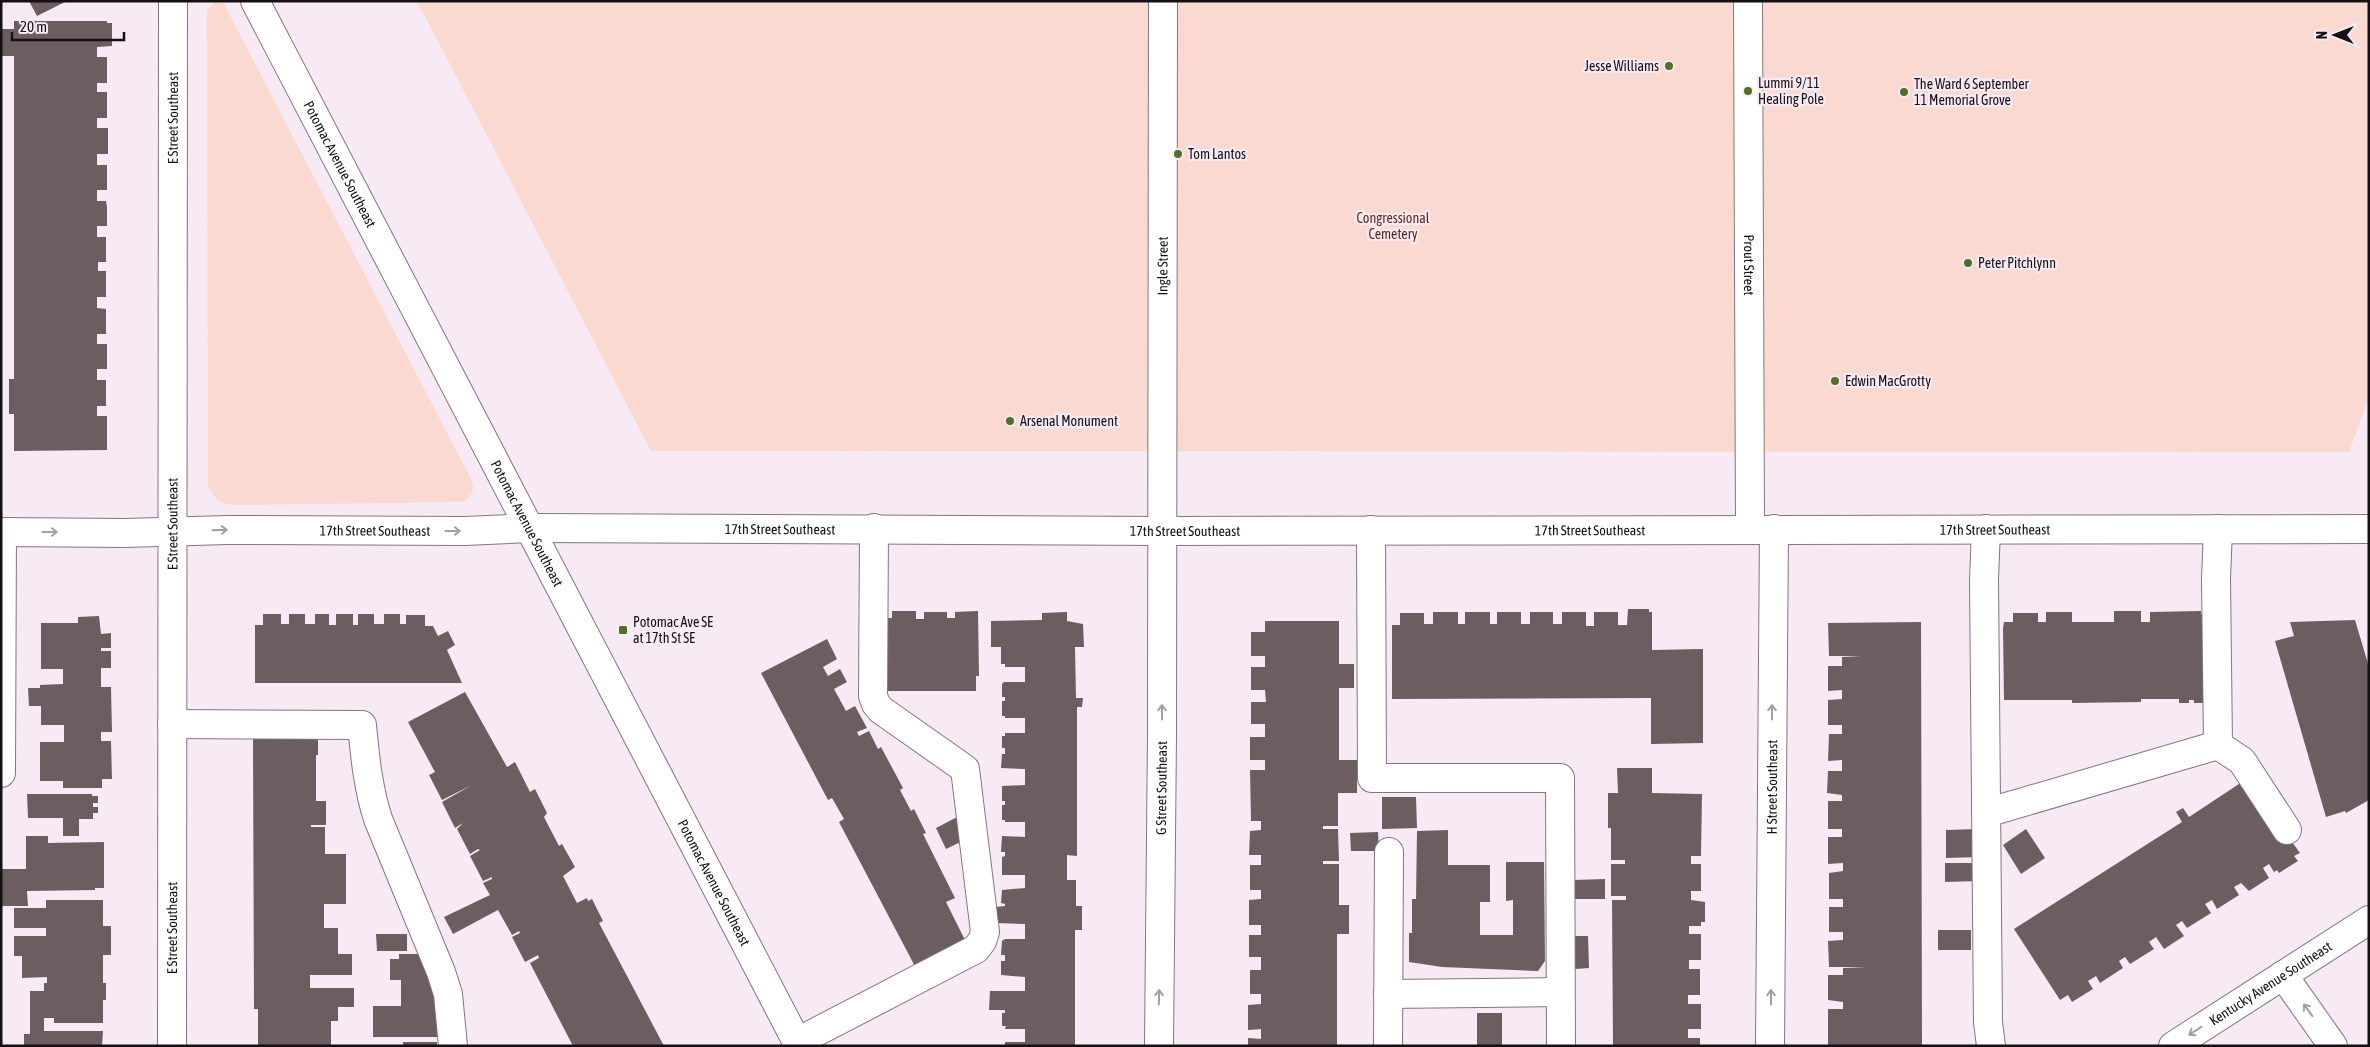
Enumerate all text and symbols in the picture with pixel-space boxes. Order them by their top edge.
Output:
scale bar [12,10,125,42]
north arrow [2310,10,2360,60]
text: 20 m [20,18,47,35]
text: N [2314,31,2330,39]
place label: Jesse Williams [1584,58,1659,74]
marker: Jesse Williams [1663,60,1675,72]
street label: E Street Southeast [165,72,181,164]
place label: Lummi 9/11 Healing Pole [1758,75,1824,107]
place label: The Ward 6 September 11 Memorial Grove [1914,76,2030,108]
marker: Lummi 9/11 Healing Pole [1742,85,1754,97]
marker: The Ward 6 September 11 Memorial Grove [1898,86,1910,98]
street label: Potomac Avenue Southeast [300,98,379,230]
place label: Tom Lantos [1188,146,1246,162]
marker: Tom Lantos [1172,148,1184,160]
park label: Congressional Cemetery [1357,210,1430,242]
street label: Prout Street [1741,234,1757,296]
street label: Ingle Street [1155,236,1171,296]
place label: Peter Pitchlynn [1978,255,2056,271]
marker: Peter Pitchlynn [1962,257,1974,269]
place label: Edwin MacGrotty [1845,373,1931,389]
marker: Edwin MacGrotty [1829,375,1841,387]
place label: Arsenal Monument [1020,413,1118,429]
marker: Arsenal Monument [1004,415,1016,427]
street label: Potomac Avenue Southeast [487,458,566,589]
street label: E Street Southeast [164,478,181,570]
street label: 17th Street Southeast [725,521,835,537]
street label: 17th Street Southeast [320,522,430,539]
street label: 17th Street Southeast [1535,522,1645,538]
street label: 17th Street Southeast [1940,522,2050,538]
street label: 17th Street Southeast [1130,523,1240,539]
one-way arrow [212,525,228,535]
one-way arrow [444,526,460,536]
one-way arrow [42,527,58,537]
place label: Potomac Ave SE at 17th St SE [633,614,713,646]
marker: Potomac Ave SE at 17th St SE [617,624,629,636]
one-way arrow [1157,704,1167,720]
one-way arrow [1767,704,1777,720]
street label: H Street Southeast [1764,740,1780,834]
street label: G Street Southeast [1153,741,1170,835]
street label: Potomac Avenue Southeast [675,817,753,949]
street label: E Street Southeast [164,882,180,974]
street label: Kentucky Avenue Southeast [2206,938,2335,1028]
one-way arrow [1155,989,1164,1005]
one-way arrow [1766,989,1776,1006]
one-way arrow [2303,1004,2313,1018]
one-way arrow [2189,1027,2203,1037]

